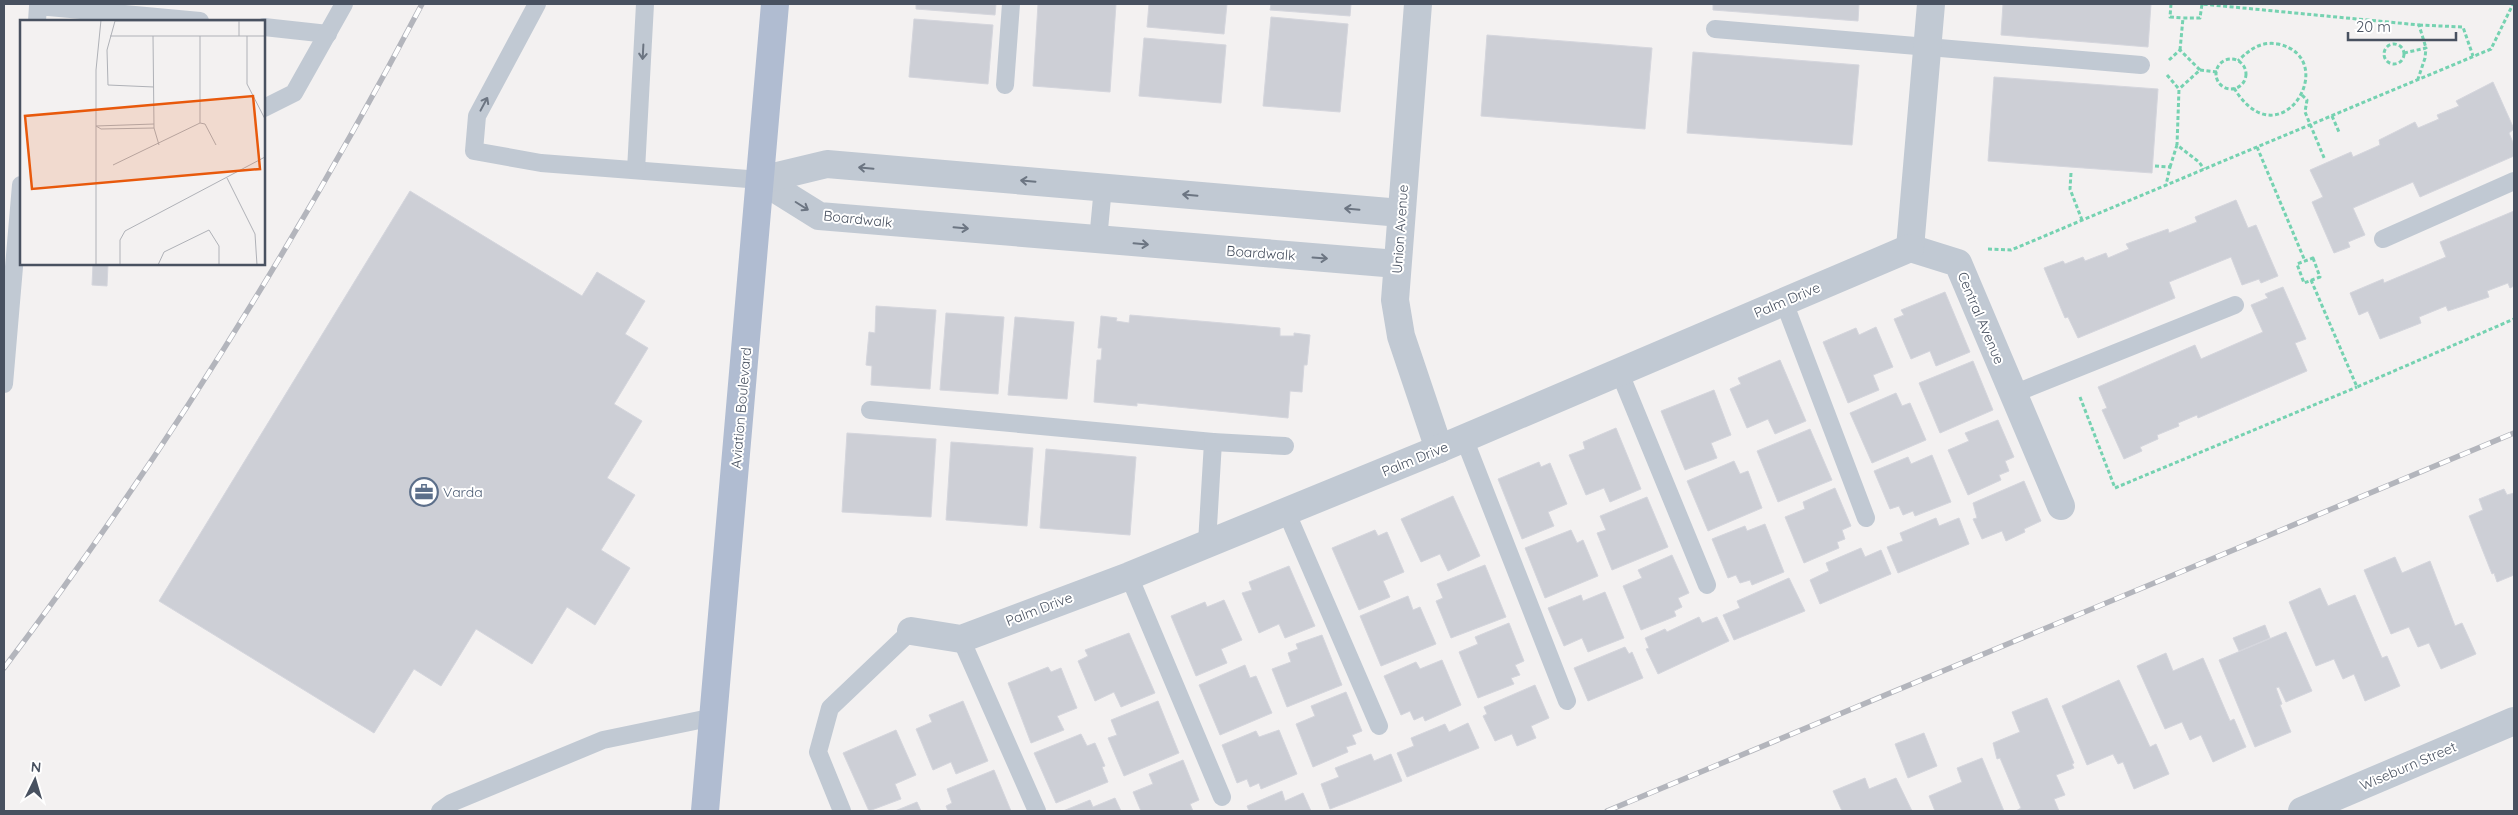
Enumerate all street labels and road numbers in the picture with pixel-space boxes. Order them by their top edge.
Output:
street label: Union Avenue [1388,184,1412,274]
street label: Boardwalk [823,206,893,232]
street label: Boardwalk [1226,242,1296,264]
street label: Central Avenue [1953,269,2009,367]
street label: Palm Drive [1751,278,1823,322]
street label: Aviation Boulevard [727,347,755,469]
street label: Palm Drive [1379,437,1451,481]
street label: Palm Drive [1003,588,1075,630]
street label: Wiseburn Street [2357,737,2459,794]

